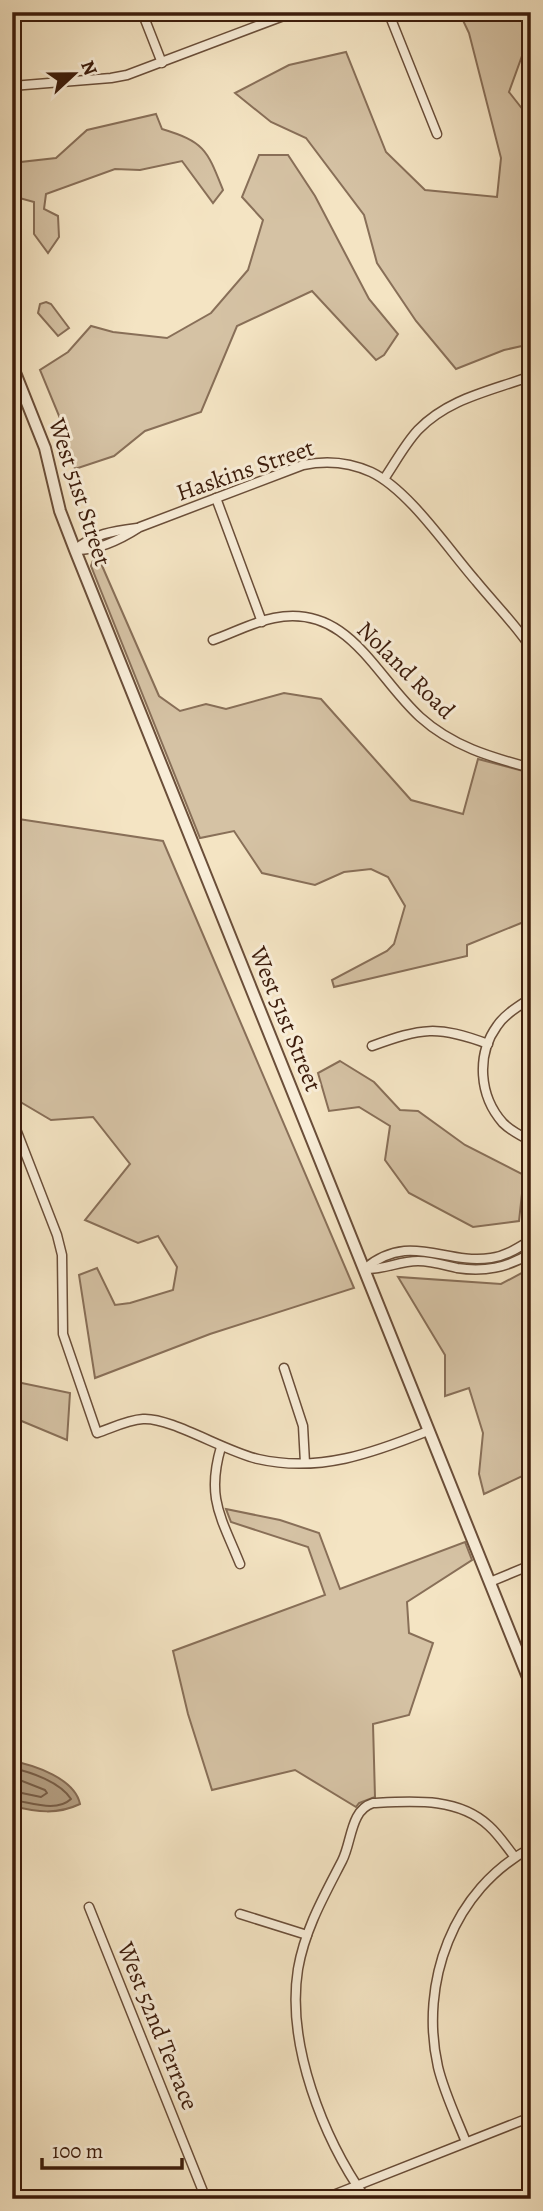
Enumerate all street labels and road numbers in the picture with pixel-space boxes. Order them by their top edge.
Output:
street label: West 51st Street [41,413,119,570]
street label: Haskins Street [172,431,318,509]
street label: Noland Road [350,614,462,726]
street label: West 51st Street [242,941,330,1096]
street label: West 52nd Terrace [109,1936,206,2115]

